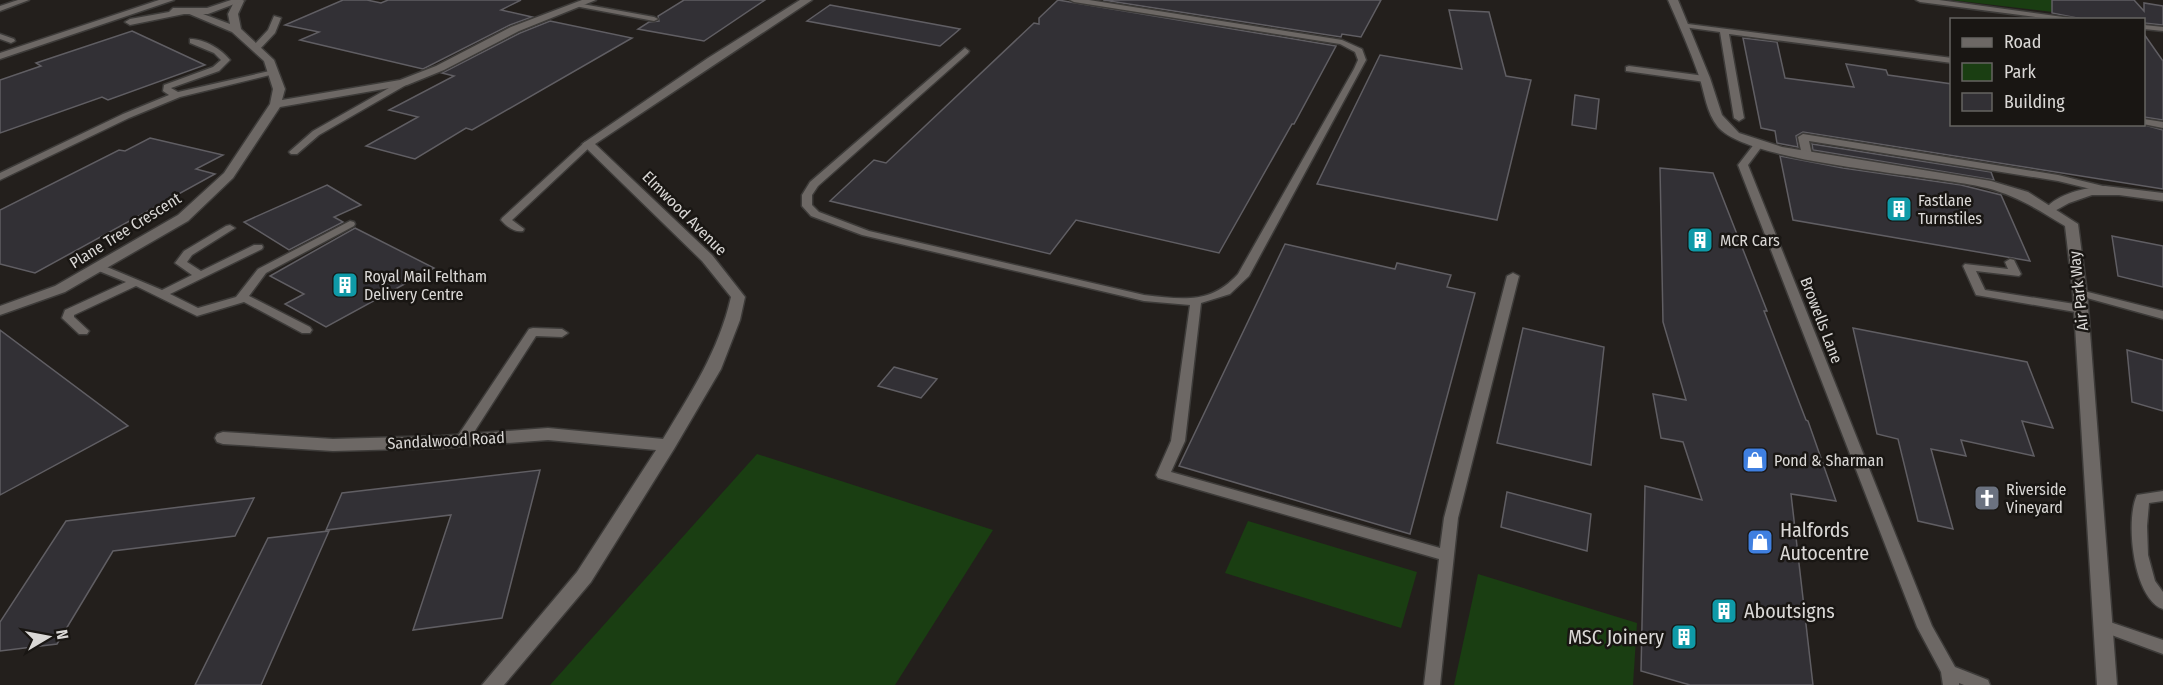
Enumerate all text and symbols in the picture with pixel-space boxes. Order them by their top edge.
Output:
legend [1950,18,2145,126]
text: Road [2004,31,2041,53]
text: Park [2004,61,2037,83]
text: Building [2004,91,2065,113]
street label: Elmwood Avenue [638,167,731,260]
street label: Plane Tree Crescent [66,188,185,272]
place label: Fastlane Turnstiles [1918,191,1982,228]
building icon: Fastlane Turnstiles [1884,194,1914,224]
building icon: MCR Cars [1685,225,1715,255]
place label: MCR Cars [1720,231,1780,250]
street label: Air Park Way [2065,249,2092,332]
place label: Royal Mail Feltham Delivery Centre [364,267,487,304]
building icon: Royal Mail Feltham Delivery Centre [330,270,360,300]
street label: Browells Lane [1796,274,1847,366]
street label: Sandalwood Road [387,428,505,453]
shop icon: Pond & Sharman [1740,445,1770,475]
place label: Pond & Sharman [1774,451,1884,470]
place label: Riverside Vineyard [2006,480,2067,517]
church icon: Riverside Vineyard [1972,483,2002,513]
place label: Halfords Autocentre [1780,518,1869,565]
shop icon: Halfords Autocentre [1745,527,1775,557]
building icon: Aboutsigns [1709,596,1739,626]
place label: Aboutsigns [1744,599,1835,623]
north arrow [18,607,78,667]
building icon: MSC Joinery [1669,622,1699,652]
place label: MSC Joinery [1568,625,1664,649]
text: N [52,628,72,641]

